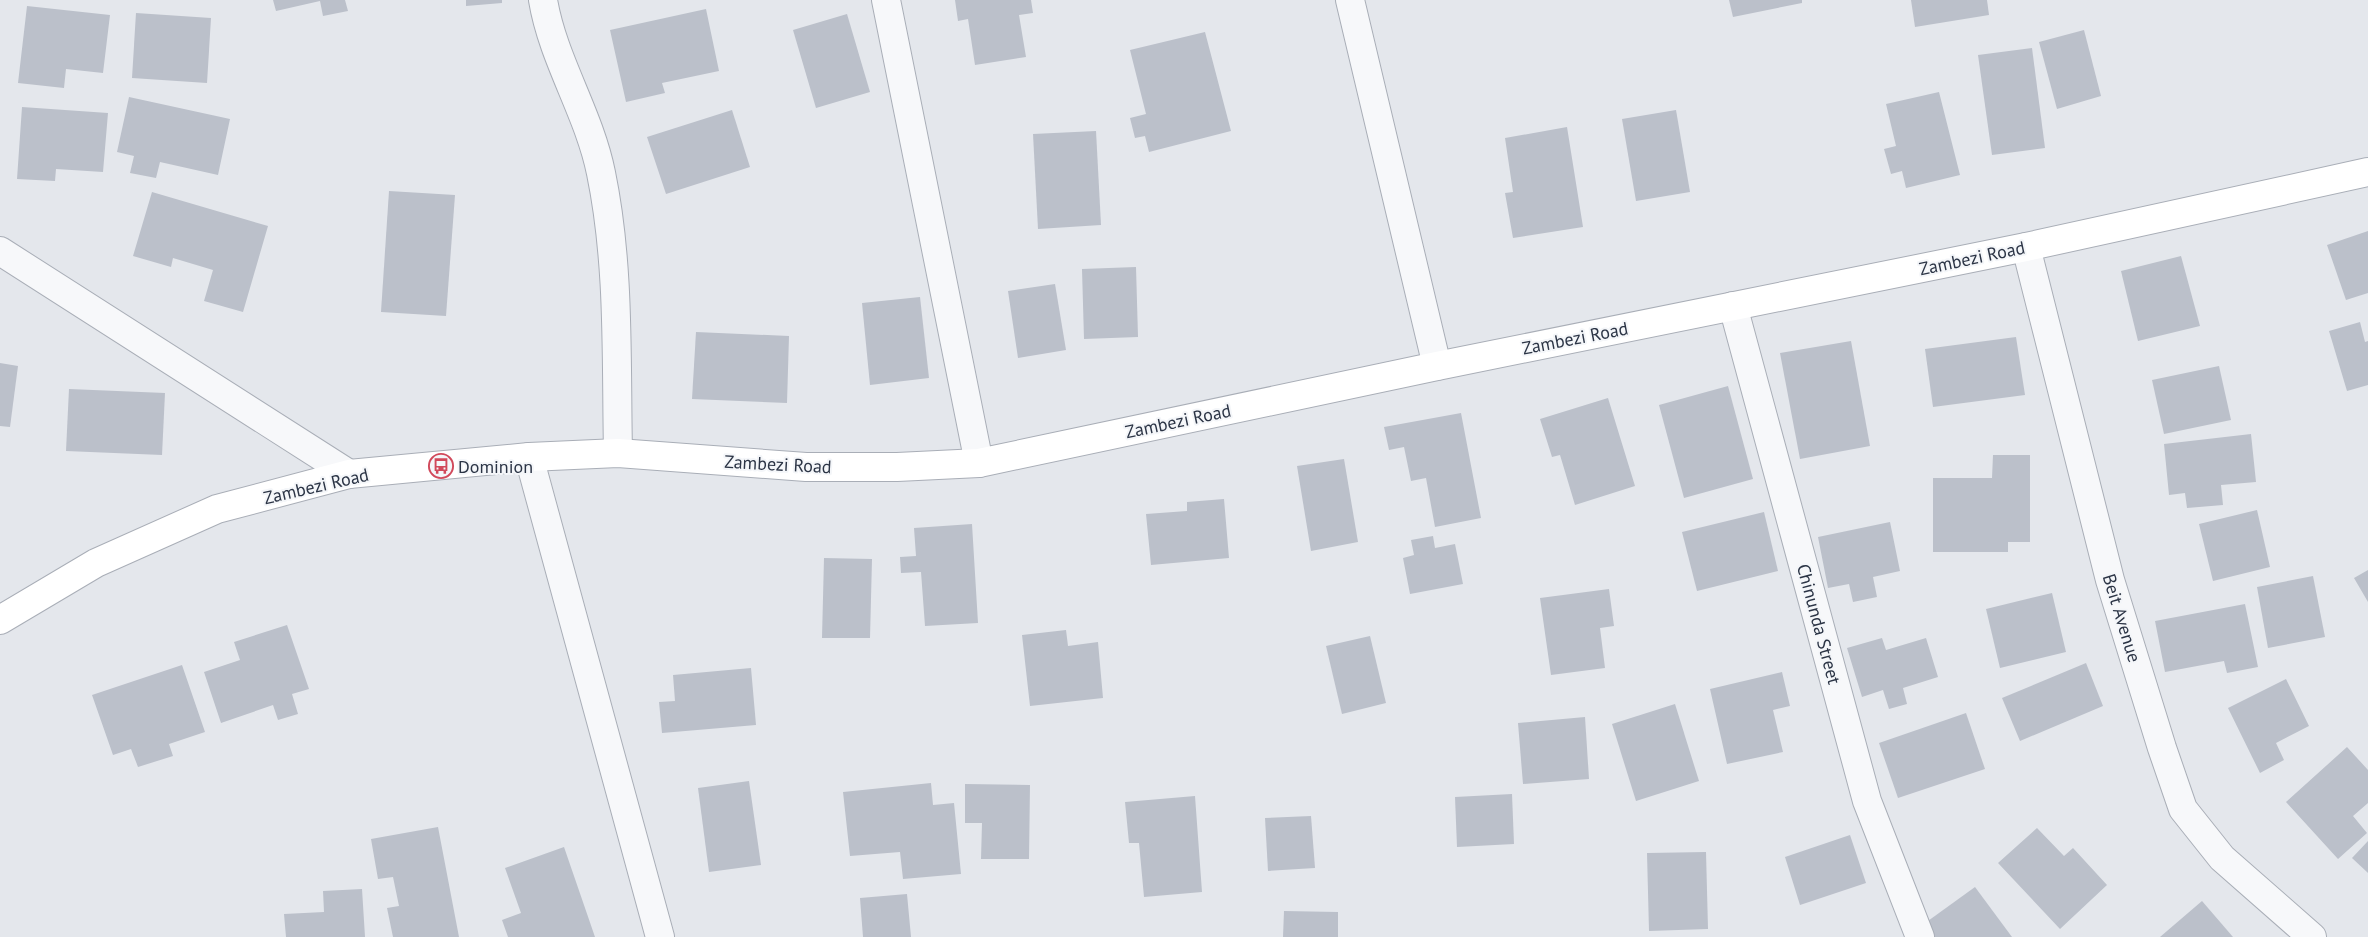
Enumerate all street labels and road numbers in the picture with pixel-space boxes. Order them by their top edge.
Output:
street label: Zambezi Road [1917,236,2027,280]
street label: Zambezi Road [1520,316,1630,360]
street label: Zambezi Road [1123,399,1233,443]
street label: Zambezi Road [724,450,832,478]
street label: Zambezi Road [261,463,371,509]
street label: Chinunda Street [1792,561,1846,687]
street label: Beit Avenue [2098,571,2146,665]

